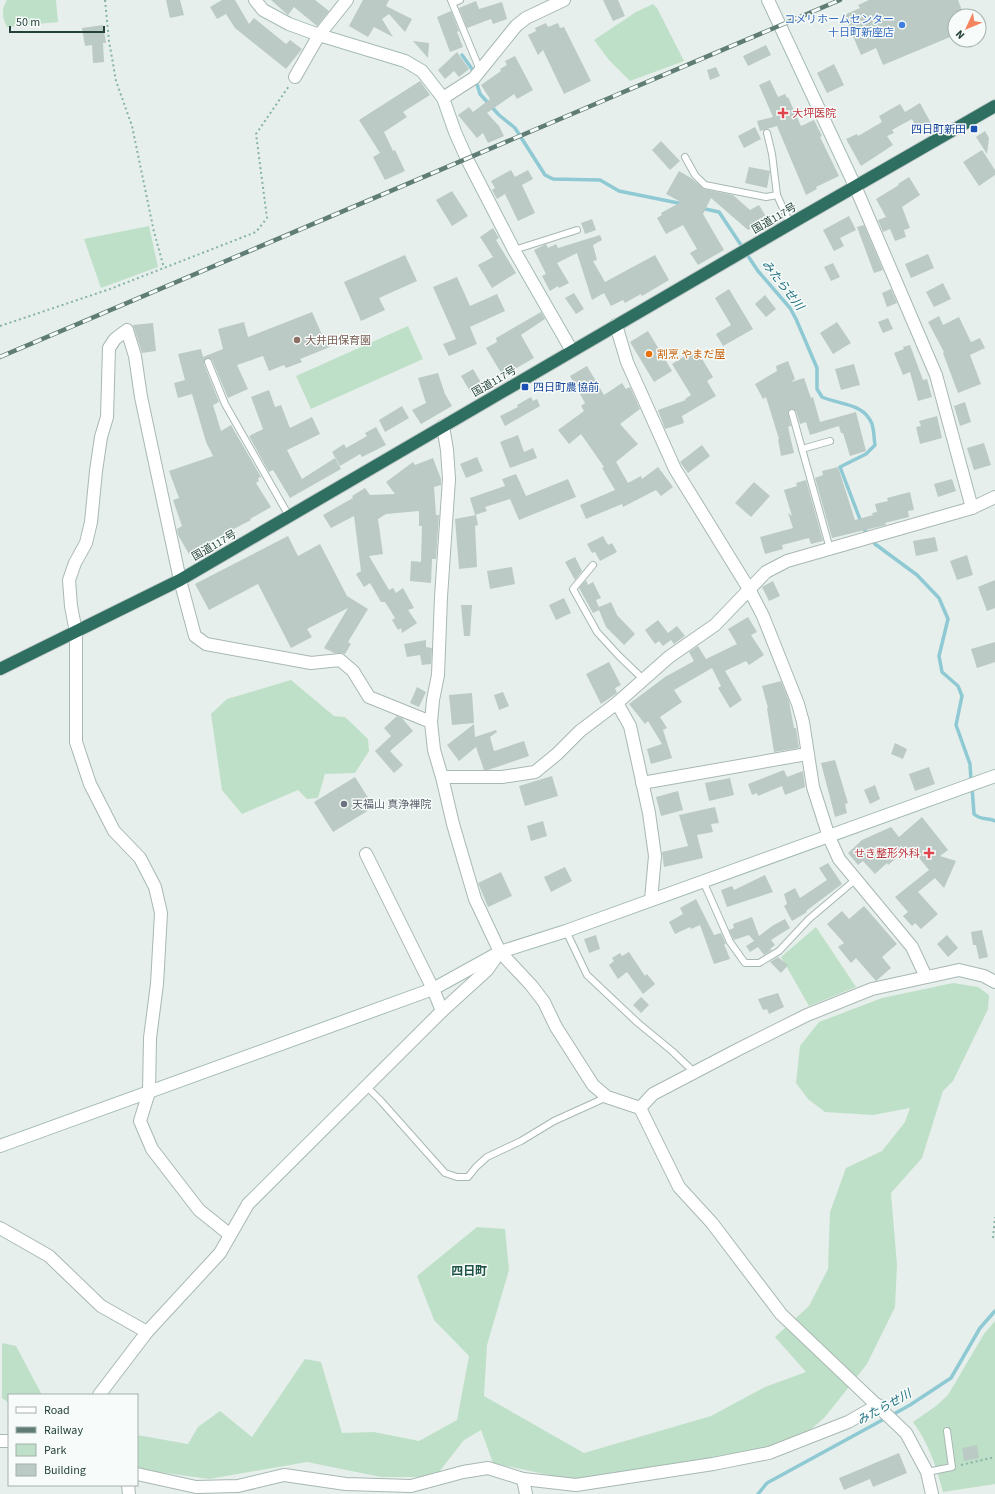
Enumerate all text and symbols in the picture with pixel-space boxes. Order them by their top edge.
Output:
scale bar [10,8,104,34]
north arrow [947,8,987,48]
place label: コメリホームセンター 十日町新座店 [784,12,894,40]
text: 50 m [16,14,40,31]
marker: コメリホームセンター 十日町新座店 [897,20,907,30]
text: N [952,27,968,42]
place label: 大坪医院 [792,106,836,121]
marker: 大坪医院 [777,107,789,119]
place label: 四日町新田 [911,122,966,137]
marker: 四日町新田 [969,124,979,134]
street label: 国道117号 [749,200,799,237]
water label: みたらせ川 [758,257,809,316]
place label: 大井田保育園 [305,333,371,348]
marker: 大井田保育園 [292,335,302,345]
place label: 割烹 やまだ屋 [657,347,725,362]
marker: 割烹 やまだ屋 [644,349,654,359]
street label: 国道117号 [469,363,519,400]
place label: 四日町農協前 [533,380,599,395]
marker: 四日町農協前 [520,382,530,392]
street label: 国道117号 [189,527,239,564]
place label: 天福山 真浄禅院 [352,797,431,812]
marker: 天福山 真浄禅院 [339,799,349,809]
place label: せき整形外科 [854,846,920,861]
marker: せき整形外科 [923,847,935,859]
district label: 四日町 [451,1263,487,1280]
water label: みたらせ川 [854,1385,916,1429]
legend [8,1394,138,1486]
text: Road [44,1402,70,1419]
text: Railway [44,1422,83,1439]
text: Park [44,1442,66,1459]
text: Building [44,1462,86,1479]

